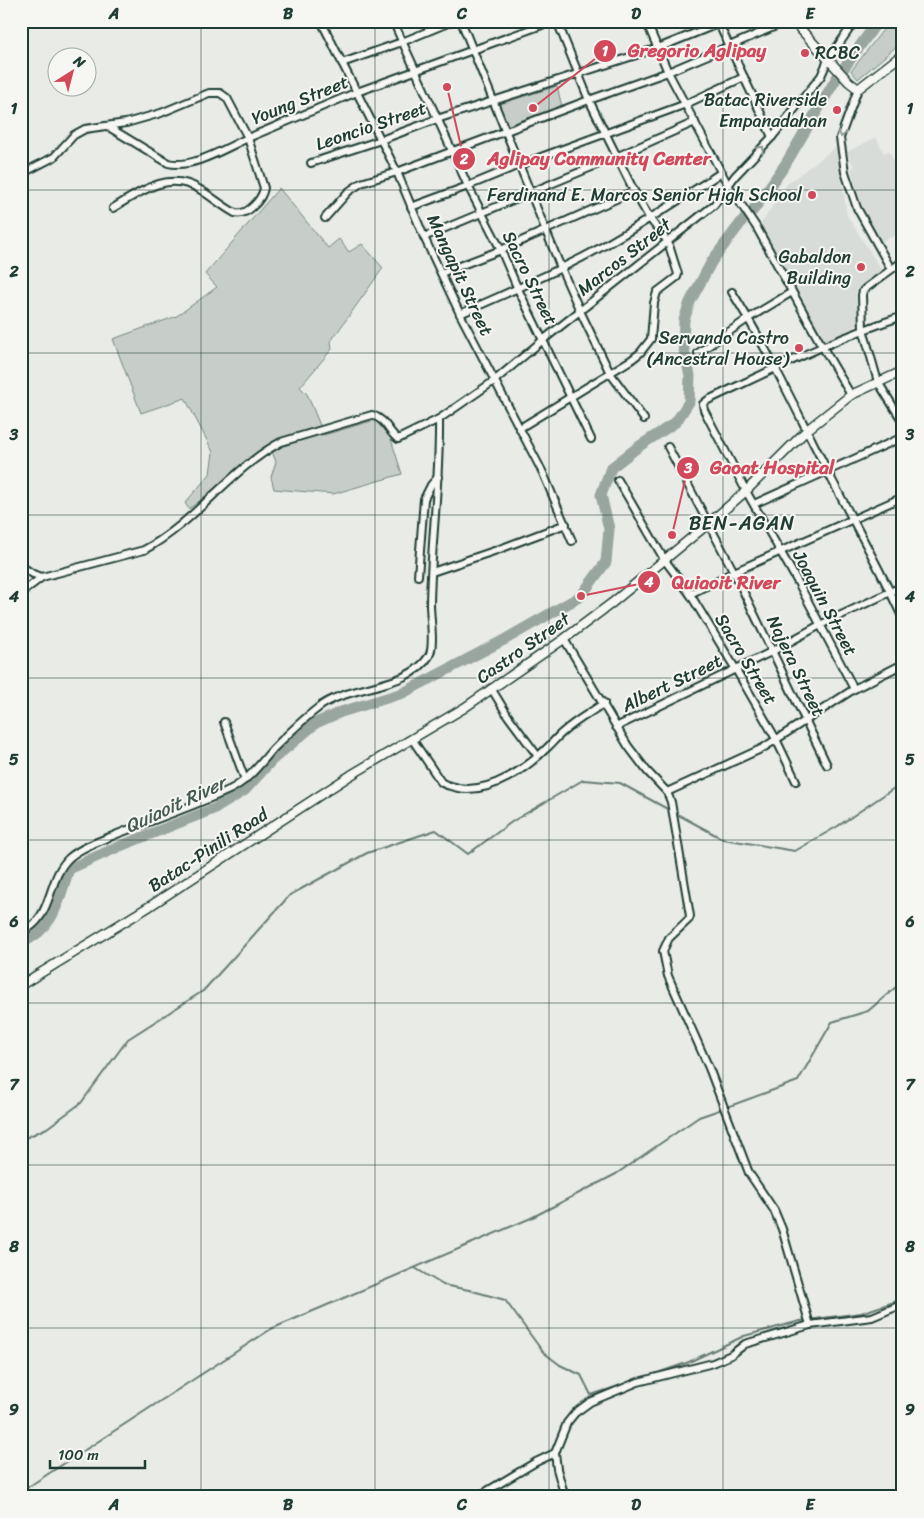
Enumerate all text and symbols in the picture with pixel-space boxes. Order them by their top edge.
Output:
text: A [108,0,119,28]
text: B [283,0,294,28]
text: C [456,0,468,28]
text: D [631,0,641,28]
text: E [806,0,816,28]
callout: Gregorio Aglipay [593,34,776,68]
text: Gregorio Aglipay [627,34,767,67]
place label: RCBC [815,37,861,69]
text: 1 [602,38,609,64]
marker: RCBC [799,47,811,59]
north arrow [48,48,98,98]
text: N [67,48,91,75]
street label: Young Street [246,66,354,134]
place label: Batac Riverside Empanadahan [704,84,827,137]
street label: Leoncio Street [311,92,431,160]
text: 1 [11,94,18,123]
text: 1 [907,94,914,123]
marker: Batac Riverside Empanadahan [831,104,843,116]
one-way arrow [837,130,848,139]
callout: Aglipay Community Center [452,142,721,176]
text: Aglipay Community Center [486,142,712,175]
text: 2 [459,146,469,172]
one-way arrow [755,146,764,155]
place label: Ferdinand E. Marcos Senior High School [487,179,803,211]
marker: Ferdinand E. Marcos Senior High School [806,189,818,201]
street label: Mangapit Street [418,209,502,341]
street label: Marcos Street [570,209,679,304]
street label: Sacro Street [493,225,567,331]
place label: Gabaldon Building [779,241,851,294]
text: 2 [8,257,19,286]
text: 2 [904,257,915,286]
marker: Gabaldon Building [855,261,867,273]
place label: Servando Castro (Ancestral House) [646,322,791,375]
marker: Servando Castro (Ancestral House) [793,342,805,354]
text: 3 [9,420,19,449]
text: 3 [905,420,915,449]
callout: Gaoat Hospital [675,451,844,485]
text: Gaoat Hospital [709,451,836,484]
text: 3 [683,455,693,481]
district label: BEN-AGAN [689,506,795,541]
street label: Joaquin Street [783,543,866,662]
callout: Quiaoit River [637,565,790,599]
text: Quiaoit River [672,566,781,599]
text: 4 [643,569,654,595]
text: 4 [8,582,19,611]
text: 4 [904,582,915,611]
street label: Castro Street [469,603,578,692]
street label: Sacro Street [706,607,786,711]
street label: Najera Street [758,610,835,723]
street label: Albert Street [615,645,728,722]
text: 5 [9,745,19,774]
text: 5 [905,745,915,774]
water label: Quiaoit River [119,765,234,842]
street label: Batac-Pinili Road [141,798,276,901]
text: 6 [8,907,19,936]
text: 6 [904,907,915,936]
text: 7 [9,1070,20,1099]
text: 7 [905,1070,916,1099]
text: 8 [8,1232,19,1261]
text: 8 [904,1232,915,1261]
text: 9 [9,1395,19,1424]
text: 9 [905,1395,915,1424]
scale bar [50,1438,145,1470]
text: 100 m [58,1442,99,1468]
text: A [108,1490,119,1518]
text: B [283,1490,294,1518]
text: C [456,1490,468,1518]
text: D [631,1490,641,1518]
text: E [806,1490,816,1518]

